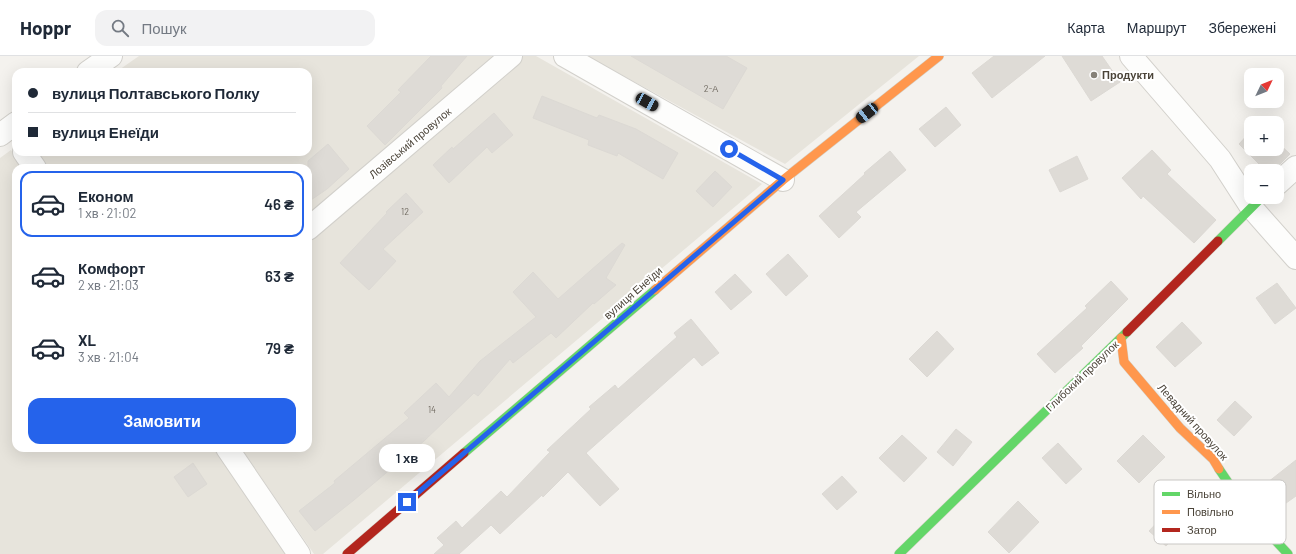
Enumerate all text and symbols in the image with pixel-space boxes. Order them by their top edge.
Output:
search box [95,10,375,46]
text: Hoppr [20,16,71,39]
icon: search [109,17,131,39]
text: Пошук [141,19,187,37]
text: Карта [1067,19,1105,36]
text: Маршрут [1127,19,1186,36]
text: Збережені [1208,19,1276,36]
place label: Продукти [1102,68,1154,81]
north arrow [1244,68,1284,108]
map controls [1244,68,1284,204]
marker: Продукти [1089,70,1099,80]
house number: 2-А [704,83,718,94]
text: вулиця Полтавського Полку [52,84,260,102]
car [634,91,660,113]
car [854,101,880,125]
street label: Лозівський провулок [366,104,454,181]
button: + [1244,116,1284,156]
text: вулиця Енеїди [52,123,159,141]
route start [720,140,738,158]
button: − [1244,164,1284,204]
icon: car [30,186,66,222]
text: Економ [78,187,134,205]
text: 46 ₴ [264,195,294,213]
text: 1 хв · 21:02 [78,205,137,221]
house number: 12 [401,206,409,217]
icon: car [30,258,66,294]
text: Комфорт [78,259,145,277]
street label: вулиця Енеїди [601,264,664,321]
text: 63 ₴ [265,267,294,285]
text: 2 хв · 21:03 [78,277,139,293]
icon: car [30,330,66,366]
text: XL [78,331,96,349]
street label: Глибокий провулок [1043,337,1121,414]
text: 79 ₴ [266,339,294,357]
text: 3 хв · 21:04 [78,349,139,365]
street label: Левадний провулок [1156,381,1231,463]
button: Замовити [28,398,296,444]
house number: 14 [428,404,436,415]
callout: 1 хв [379,444,435,472]
text: 1 хв [396,450,418,466]
legend [1154,480,1286,544]
text: Вільно [1187,487,1221,500]
route end [398,493,416,511]
text: Повільно [1187,505,1234,518]
text: Затор [1187,523,1217,536]

